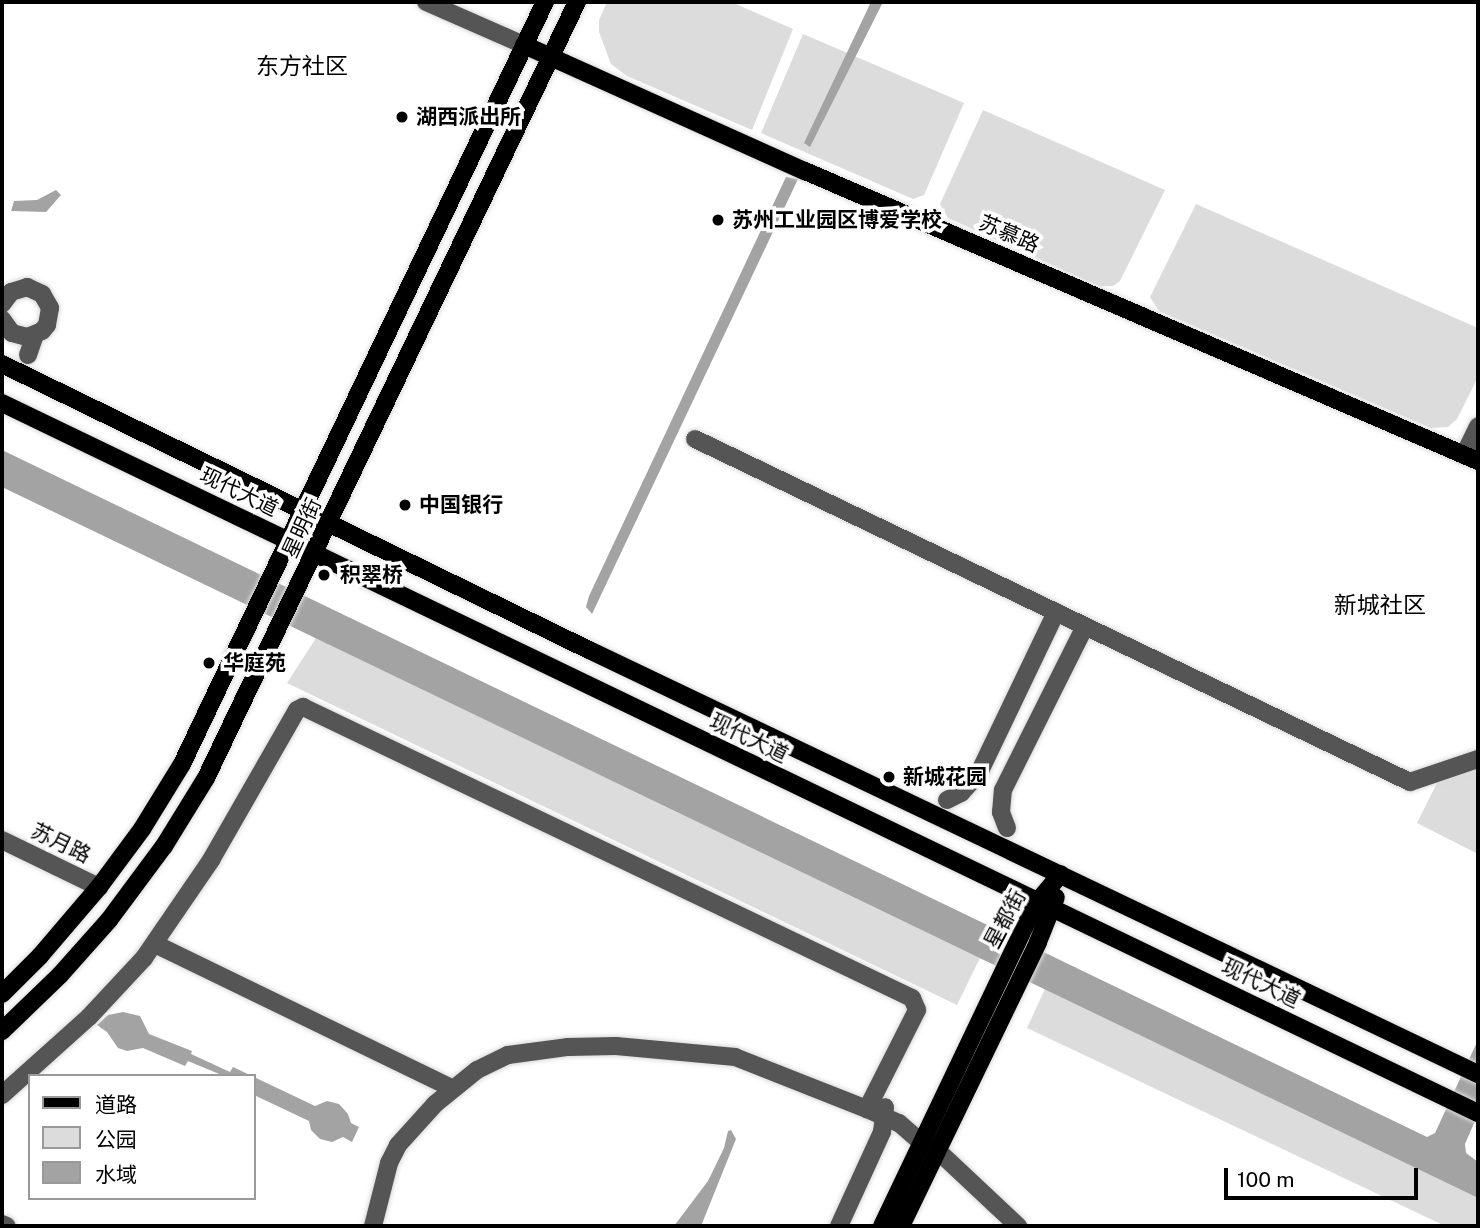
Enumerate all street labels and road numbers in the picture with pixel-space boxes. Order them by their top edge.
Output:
street label: 苏慕路 [975,210,1043,258]
street label: 现代大道 [196,462,282,522]
street label: 星明街 [277,494,327,562]
street label: 现代大道 [706,708,792,768]
street label: 苏月路 [27,818,95,868]
street label: 星都街 [979,885,1031,953]
street label: 现代大道 [1218,953,1304,1013]

